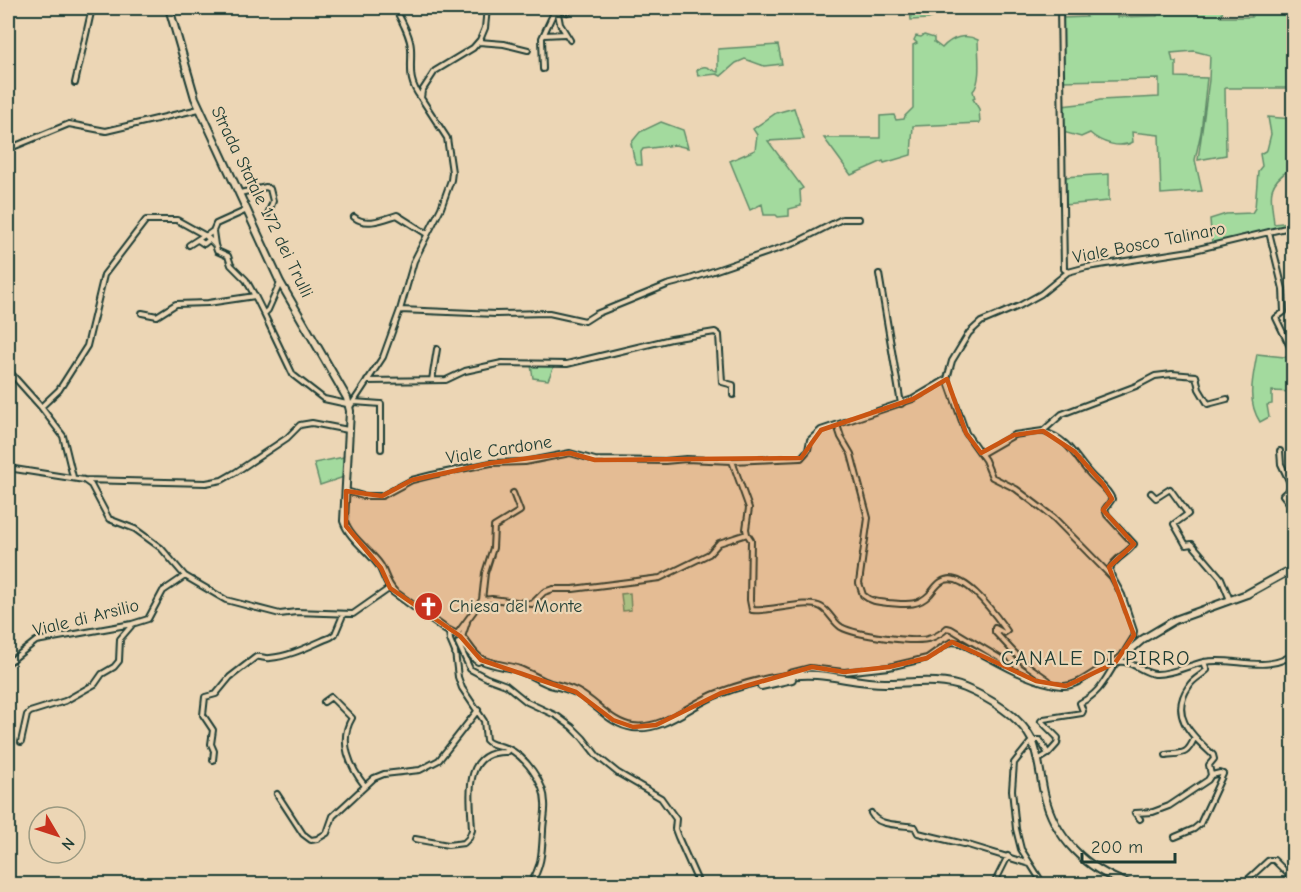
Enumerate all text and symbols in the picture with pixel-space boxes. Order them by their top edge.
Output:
street label: Strada Statale 172 dei Trulli [206,103,318,301]
street label: Viale Bosco Talinaro [1071,218,1227,268]
street label: Viale Cardone [445,431,553,469]
church icon: Chiesa del Monte [412,590,444,622]
street label: Viale di Arsilio [31,595,141,641]
place label: Chiesa del Monte [449,596,582,617]
district label: CANALE DI PIRRO [1001,646,1191,670]
north arrow [27,805,87,865]
scale bar [1082,826,1175,864]
text: N [58,834,78,854]
text: 200 m [1091,837,1143,858]

